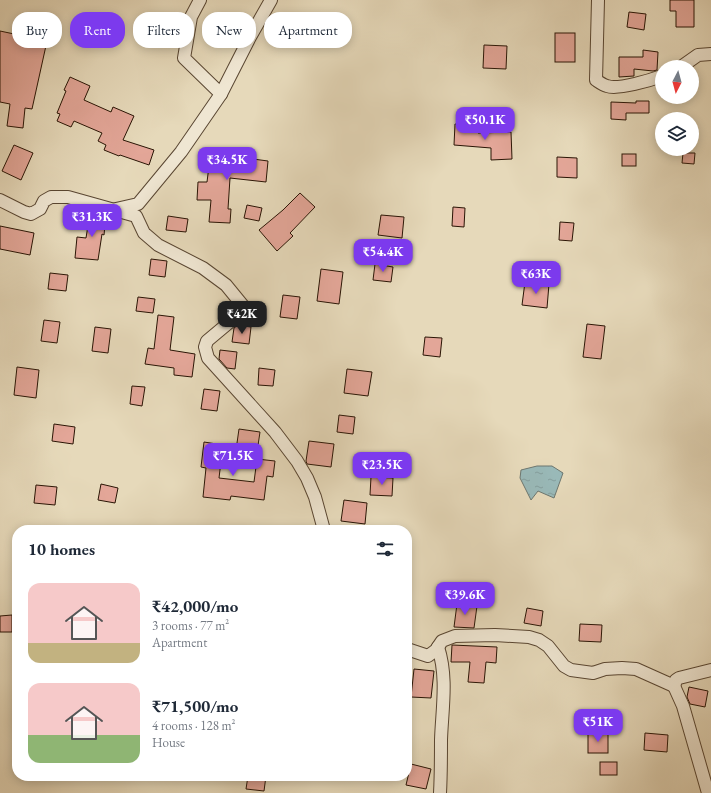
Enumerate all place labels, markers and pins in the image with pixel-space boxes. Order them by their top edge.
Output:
pin: ₹50.1K [452,107,518,141]
pin: ₹34.5K [194,147,260,181]
pin: ₹31.3K [59,204,125,238]
pin: ₹54.4K [350,239,416,273]
pin: ₹63K [512,261,560,295]
pin: ₹42K [218,301,266,335]
pin: ₹71.5K [200,443,266,477]
pin: ₹23.5K [349,452,415,486]
pin: ₹39.6K [432,582,498,616]
pin: ₹51K [574,709,622,743]

